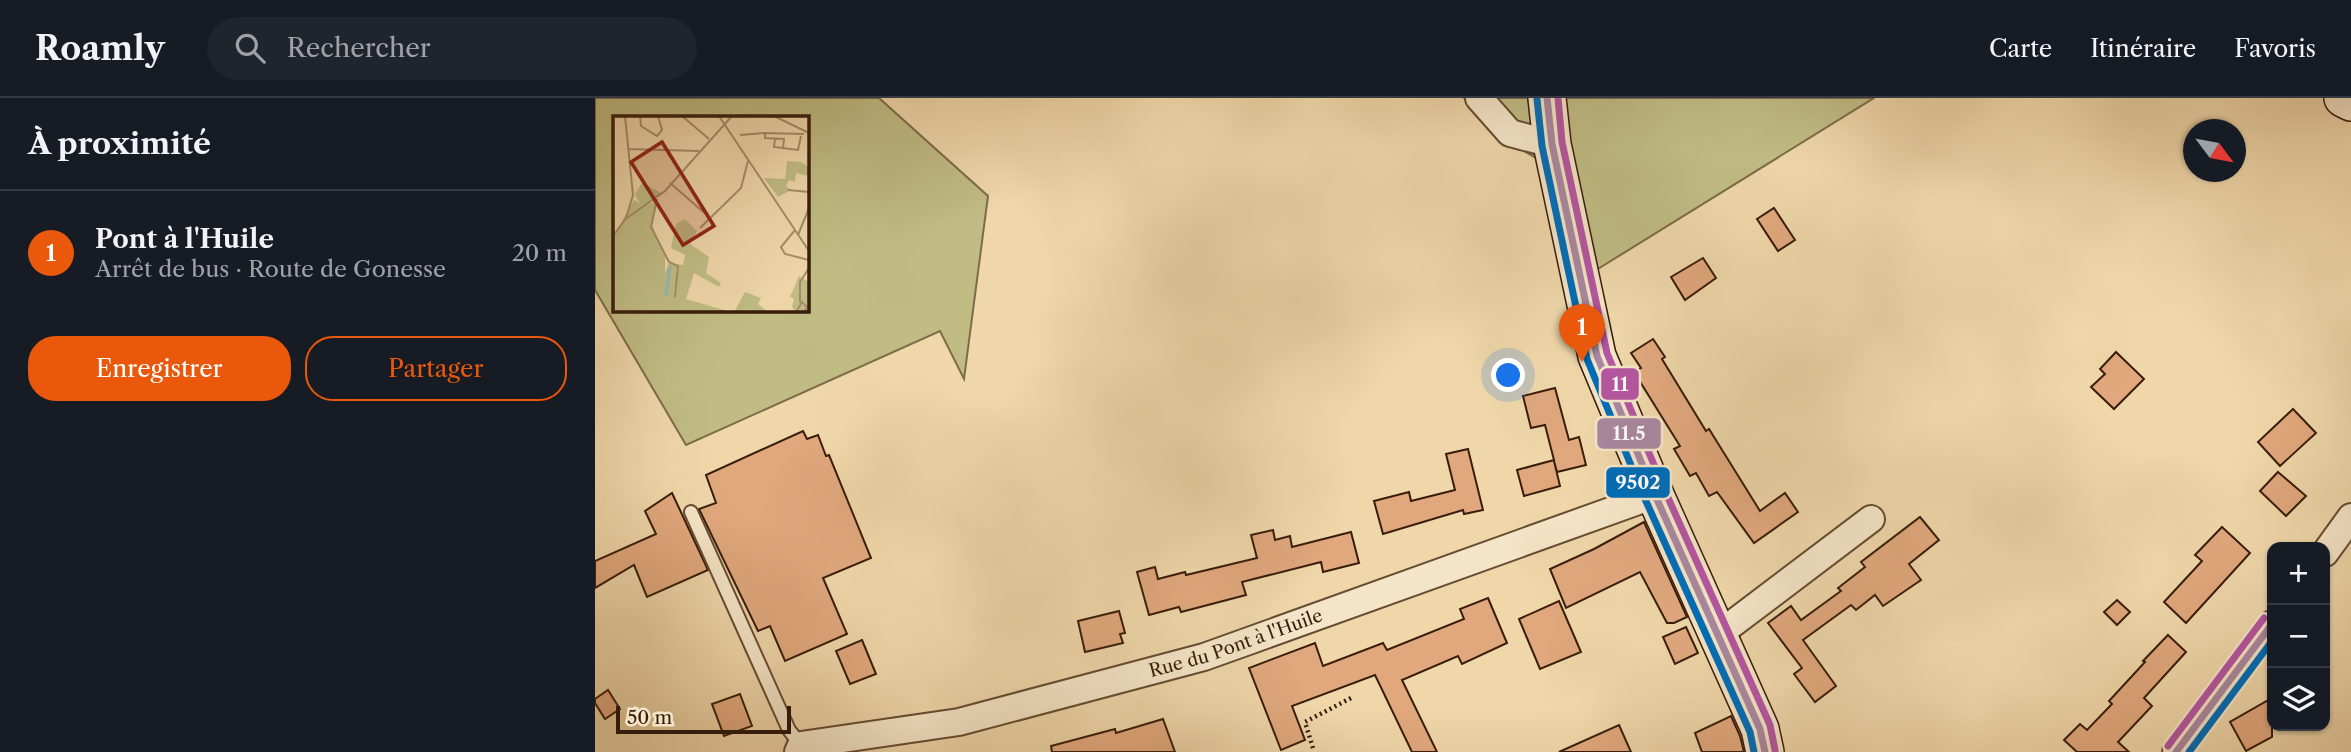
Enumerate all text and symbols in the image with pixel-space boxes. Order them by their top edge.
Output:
search box [207,17,697,80]
text: Roamly [35,28,165,69]
icon: search [231,29,269,67]
text: Rechercher [287,32,431,64]
text: Carte [1989,34,2052,63]
text: Itinéraire [2090,34,2196,63]
text: Favoris [2234,34,2316,63]
inset map [613,116,809,312]
north arrow [2183,119,2246,182]
text: À proximité [28,125,211,162]
text: Pont à l'Huile [95,223,274,255]
text: 1 [46,239,56,267]
text: 20 m [512,239,567,267]
text: Arrêt de bus · Route de Gonesse [95,255,446,283]
pin: 1 [1559,304,1605,362]
button: Enregistrer [28,336,291,401]
button: Partager [305,336,567,401]
your location [1491,358,1525,392]
line badge: 11 [1600,367,1640,401]
text: 11 [1611,373,1629,396]
line badge: 11.5 [1596,417,1662,450]
text: 11.5 [1613,422,1645,445]
line badge: 9502 [1605,466,1671,499]
text: 9502 [1615,471,1661,494]
map controls [2267,542,2330,731]
button: + [2267,542,2330,605]
street label: Rue du Pont à l'Huile [1147,604,1325,682]
button: − [2267,605,2330,668]
button: layers [2267,668,2330,731]
scale bar [616,703,791,735]
text: 50 m [627,706,672,729]

